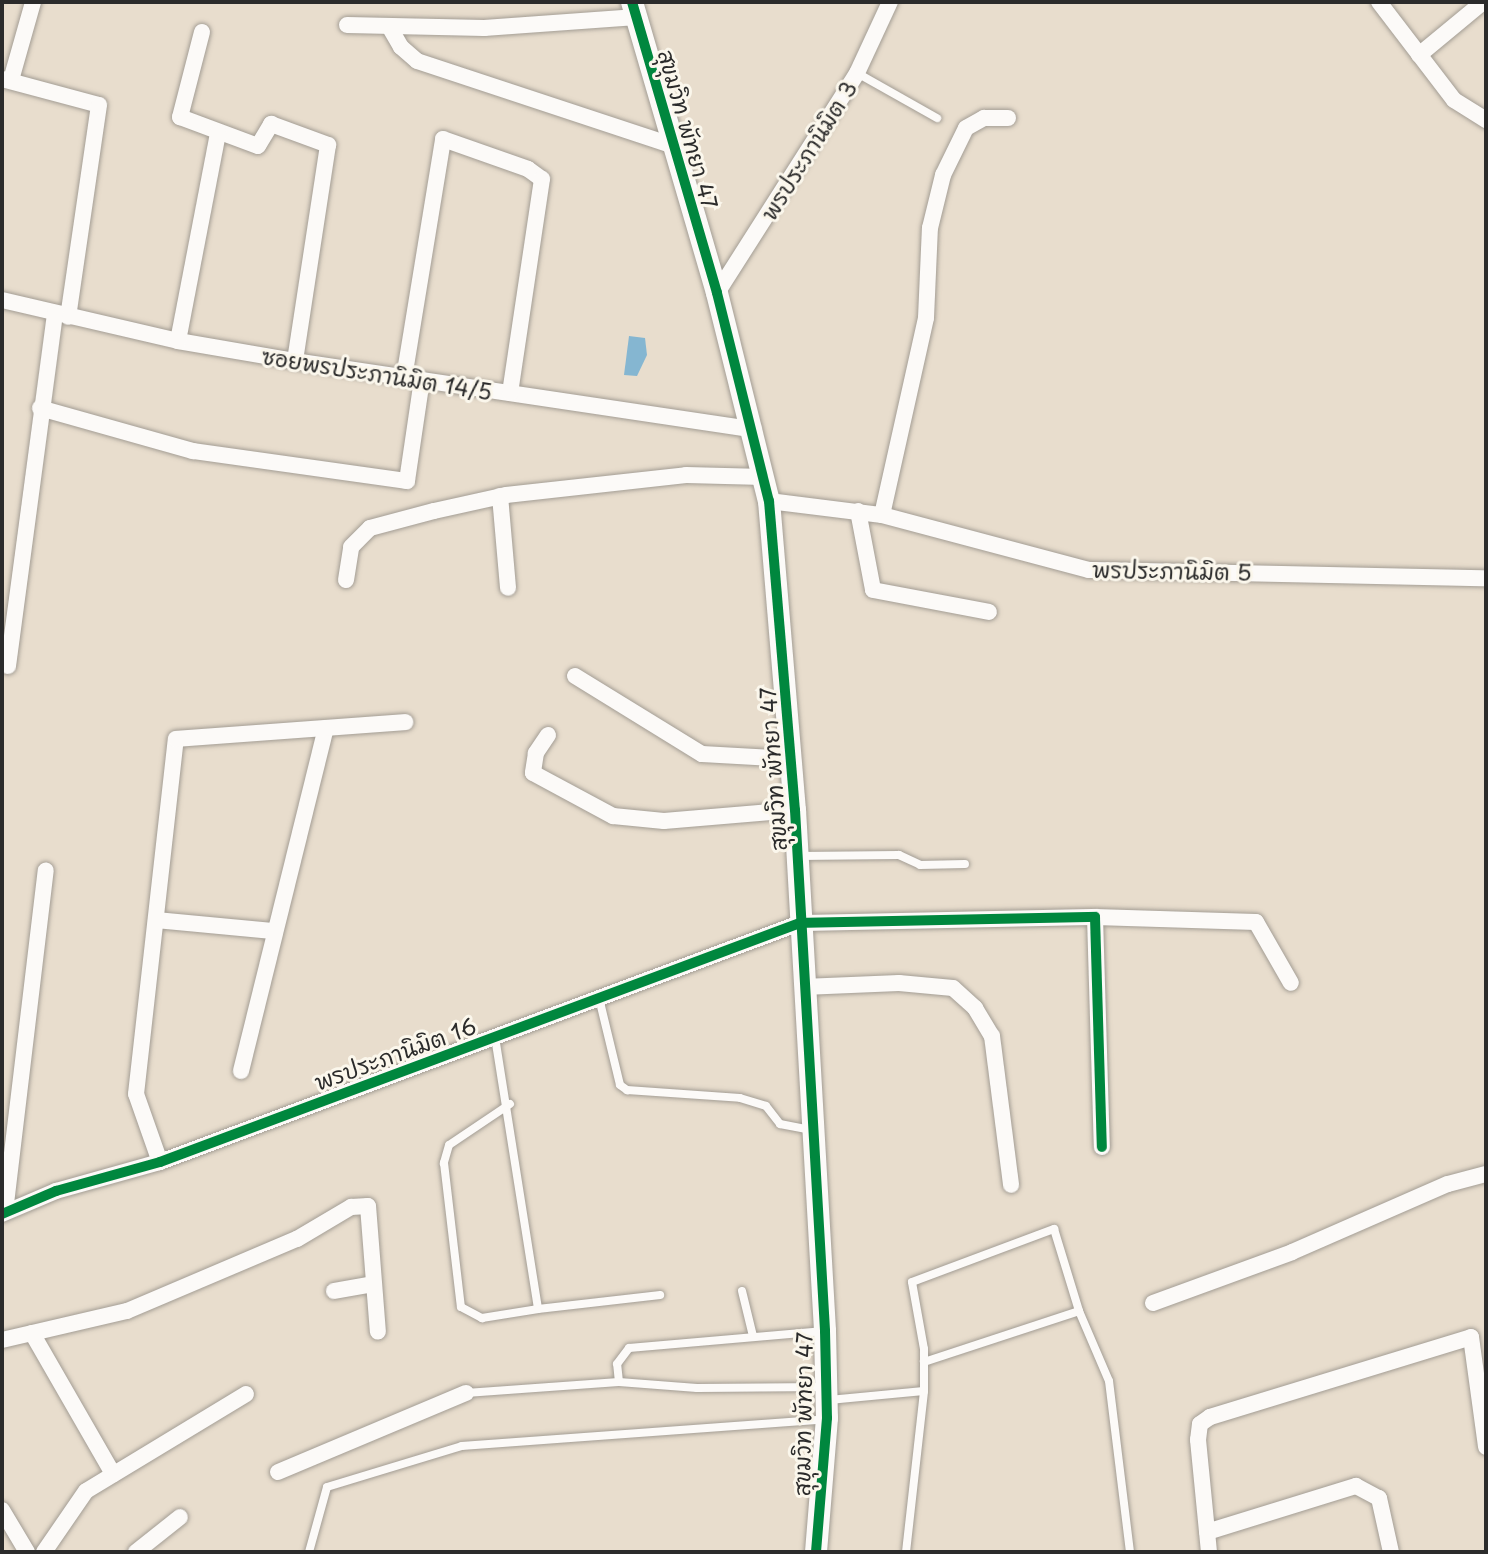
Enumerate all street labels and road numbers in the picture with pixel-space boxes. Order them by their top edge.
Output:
street label: สุขุมวิท พัทยา 47 [654,46,724,212]
street label: พรประภานิมิต 3 [755,75,861,225]
street label: ซอยพรประภานิมิต 14/5 [260,342,494,404]
street label: พรประภานิมิต 5 [1092,555,1252,585]
street label: สุขุมวิท พัทยา 47 [753,686,791,852]
street label: พรประภานิมิต 16 [311,1012,479,1094]
street label: สุขุมวิท พัทยา 47 [787,1332,817,1496]

